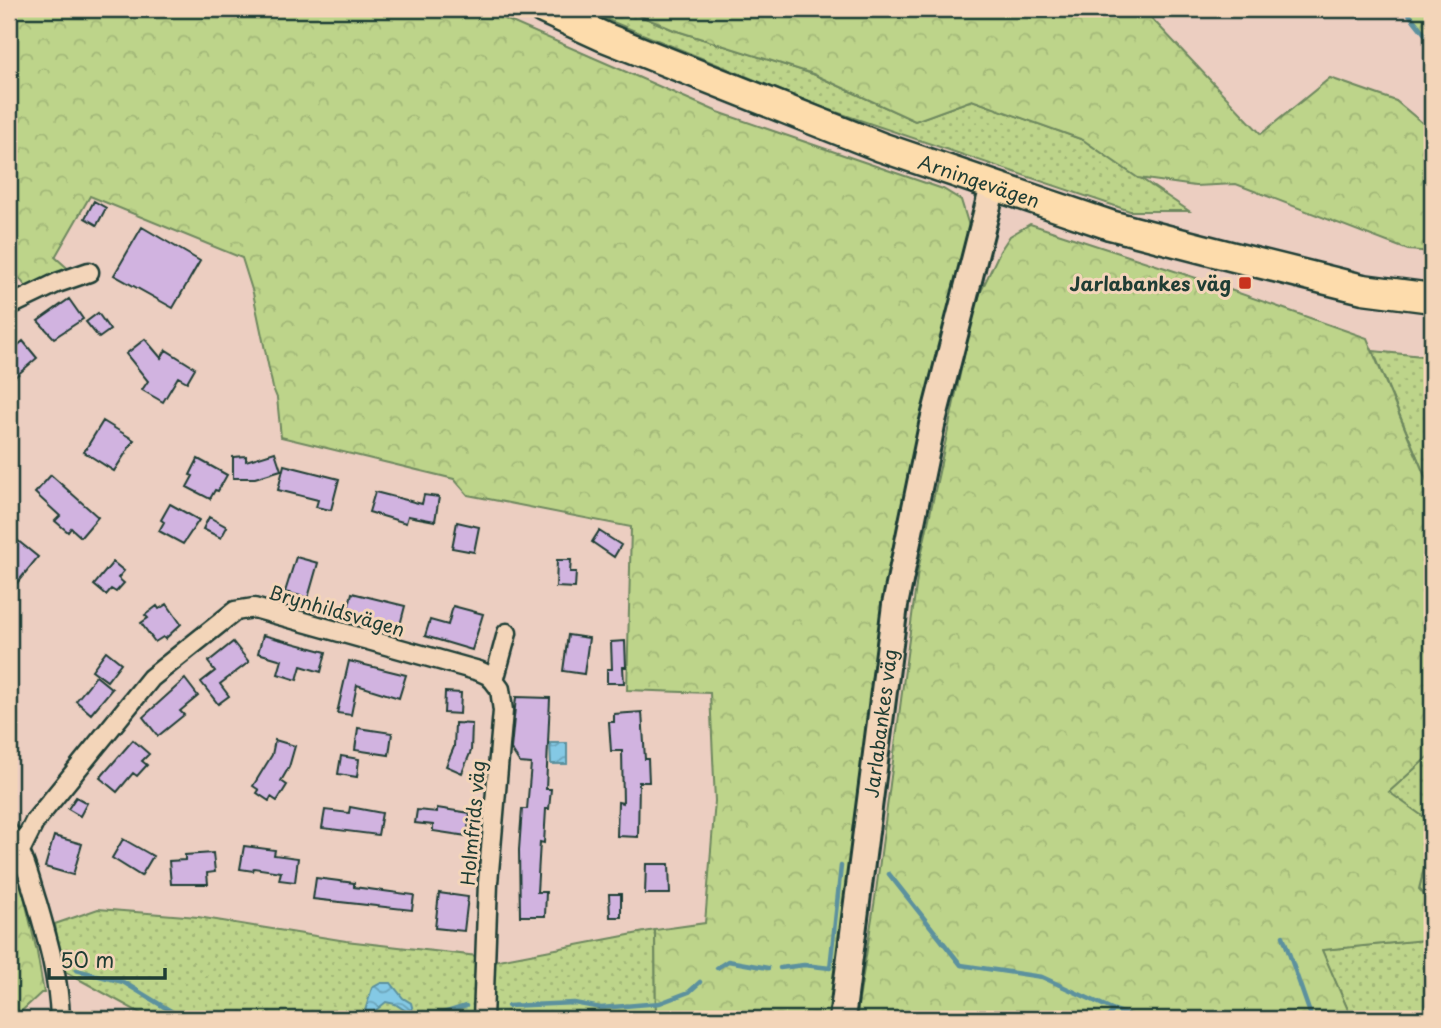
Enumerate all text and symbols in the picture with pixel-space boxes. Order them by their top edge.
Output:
street label: Arningevägen [915,147,1044,214]
place label: Jarlabankes väg [1070,269,1231,297]
marker: Jarlabankes väg [1237,275,1253,291]
street label: Brynhildsvägen [266,577,408,643]
street label: Jarlabankes väg [856,647,903,799]
street label: Holmfrids väg [453,759,491,887]
scale bar [49,937,164,981]
text: 50 m [60,943,114,975]

